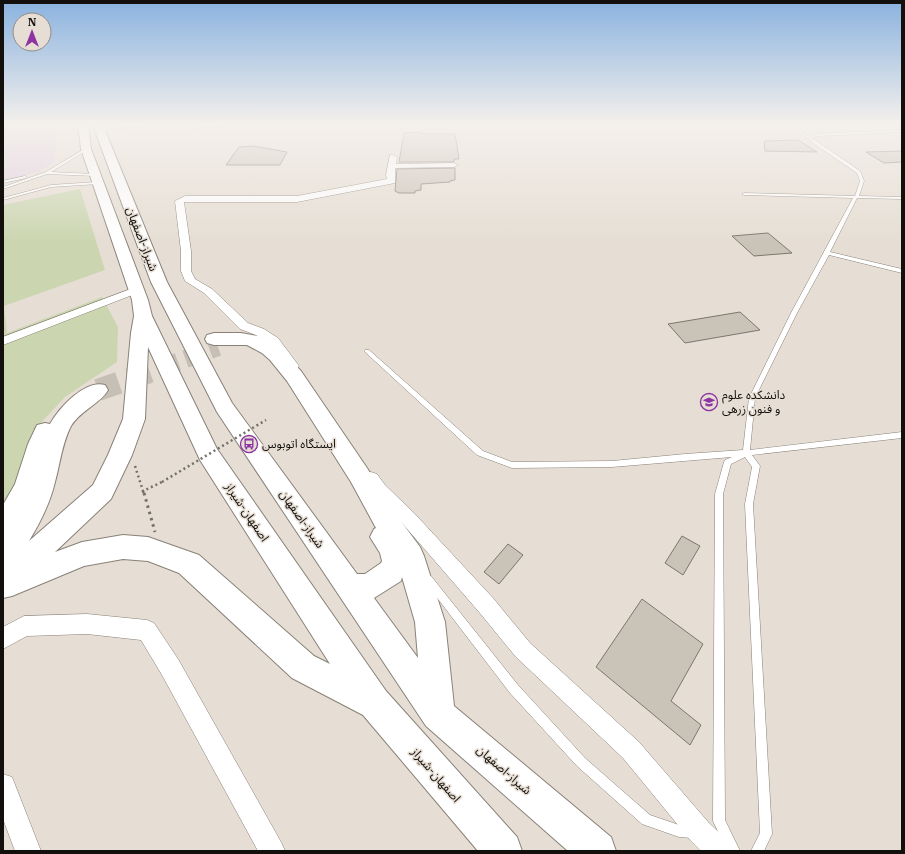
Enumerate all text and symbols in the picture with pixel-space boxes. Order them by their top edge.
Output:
north arrow [12,12,52,52]
text: N [28,15,37,29]
street label: شیراز-اصفهان [123,205,162,273]
place label: دانشکده علوم و فنون زرهی [722,387,786,416]
school or university icon: دانشکده علوم و فنون زرهی [699,392,719,412]
bus stop icon: ایستگاه اتوبوس [239,434,259,454]
place label: ایستگاه اتوبوس [262,436,336,451]
street label: اصفهان-شیراز [222,479,273,544]
street label: شیراز-اصفهان [277,487,328,551]
street label: شیراز-اصفهان [474,742,535,798]
street label: اصفهان-شیراز [408,743,464,805]

